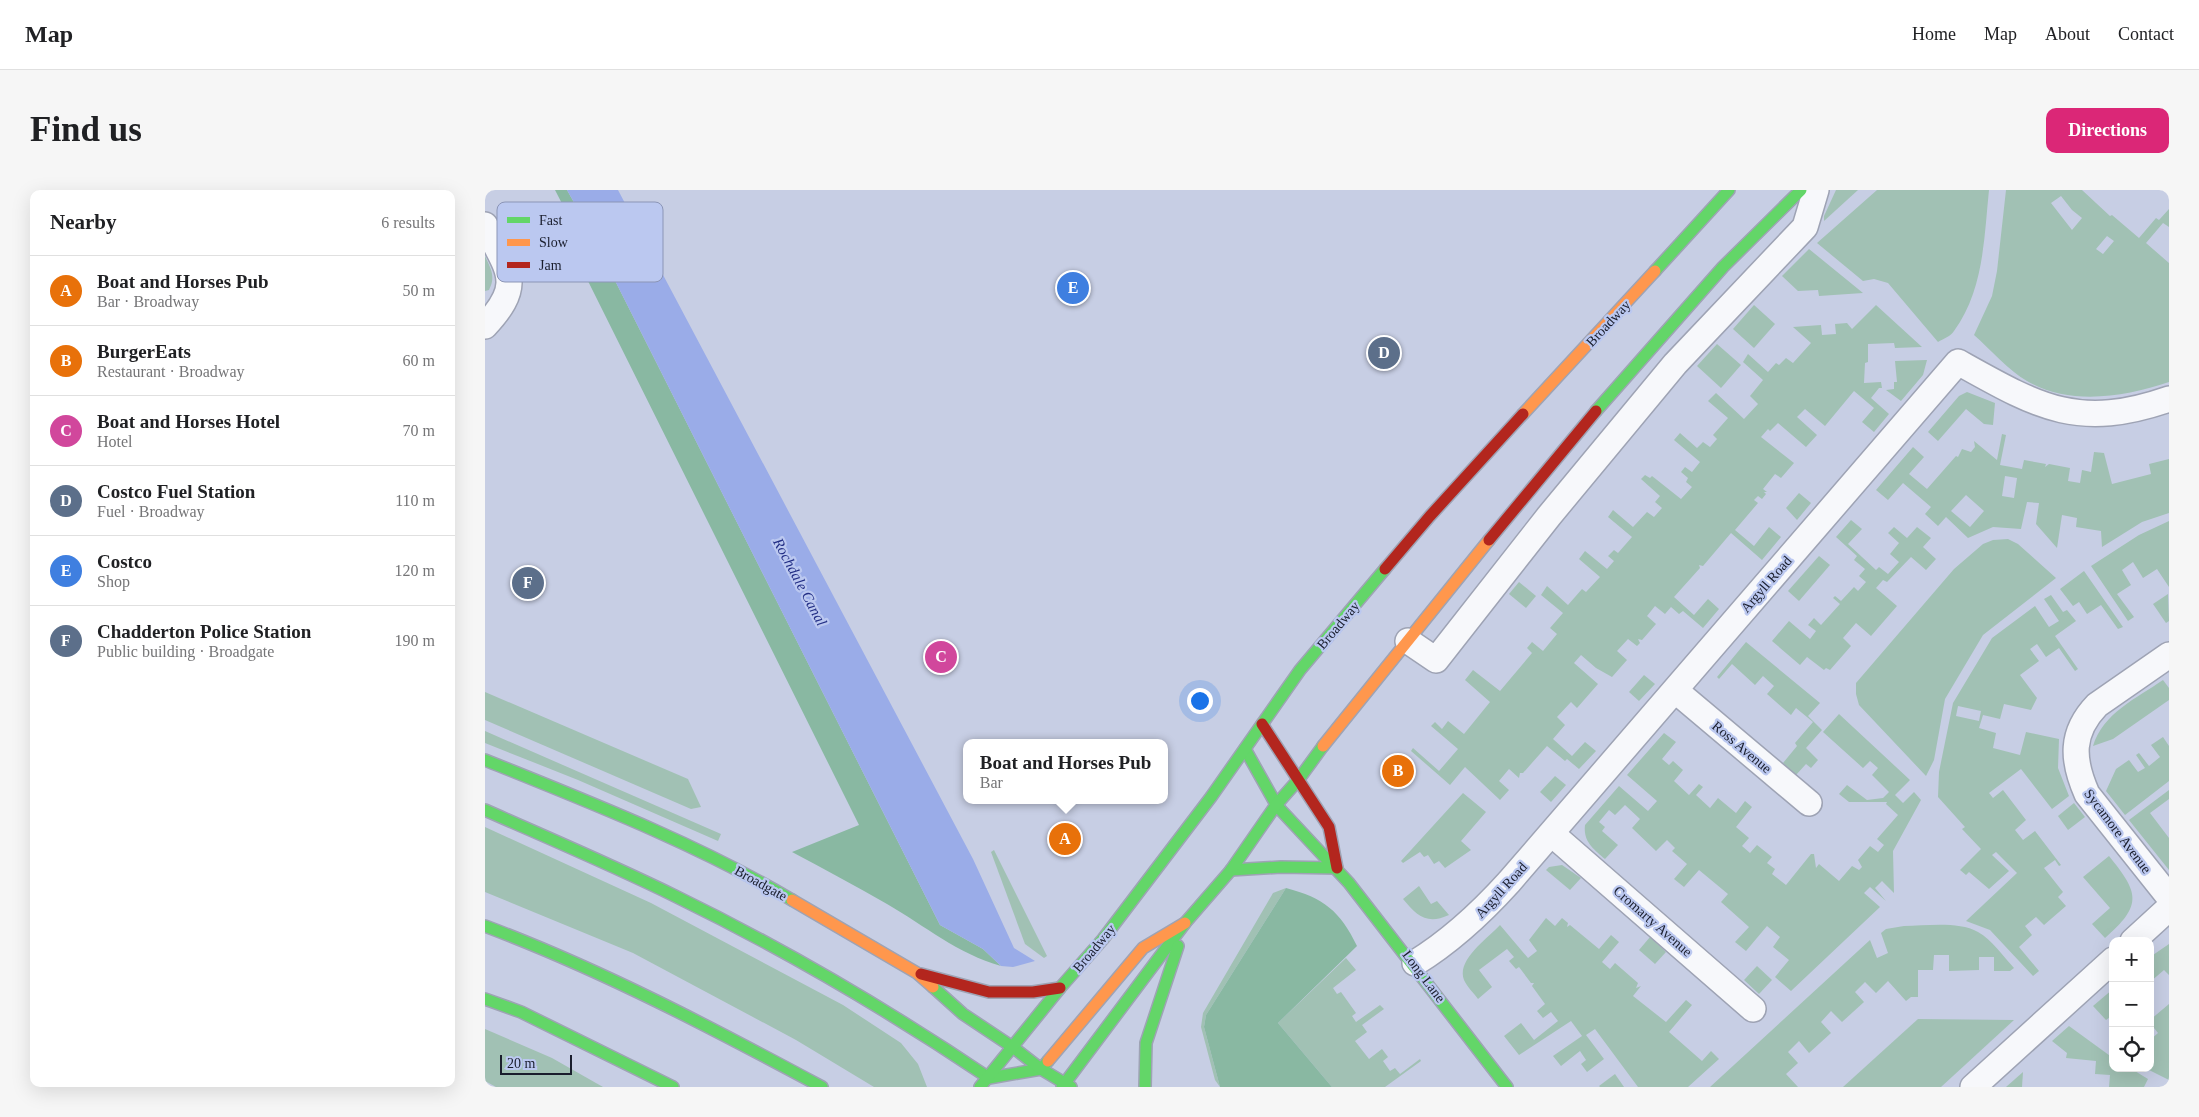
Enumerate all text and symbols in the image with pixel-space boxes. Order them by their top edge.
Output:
text: Map [25,21,73,47]
text: Home [1912,24,1956,44]
text: Map [1984,24,2017,44]
text: About [2045,24,2090,44]
text: Contact [2118,24,2174,44]
button: Directions [2046,108,2169,153]
text: Find us [30,110,142,149]
legend [497,202,663,282]
text: Nearby [50,210,117,234]
text: Fast [539,213,562,228]
text: 6 results [381,214,435,231]
text: Slow [539,235,569,250]
text: Jam [539,258,562,273]
pin: E [1057,269,1089,307]
text: Boat and Horses Pub [97,271,269,292]
text: A [60,282,72,299]
text: 50 m [403,282,435,299]
text: Bar · Broadway [97,293,199,310]
street label: Broadway [1583,297,1633,349]
pin: D [1368,334,1400,372]
text: BurgerEats [97,341,191,362]
text: B [61,352,71,369]
text: 60 m [403,352,435,369]
text: Restaurant · Broadway [97,363,245,380]
text: Boat and Horses Hotel [97,411,280,432]
text: C [60,422,72,439]
text: 70 m [403,422,435,439]
text: Hotel [97,433,133,450]
text: Costco Fuel Station [97,481,255,502]
text: D [60,492,72,509]
text: 110 m [395,492,435,509]
text: Fuel · Broadway [97,503,205,520]
water label: Rochdale Canal [770,535,830,629]
text: Costco [97,551,152,572]
street label: Argyll Road [1738,553,1795,615]
text: E [61,562,71,579]
text: 120 m [395,562,435,579]
pin: F [512,564,544,602]
text: Shop [97,573,130,590]
street label: Broadway [1314,598,1363,652]
text: Chadderton Police Station [97,621,311,642]
text: F [61,632,71,649]
text: 190 m [395,632,435,649]
pin: C [925,638,957,676]
text: Public building · Broadgate [97,643,274,660]
your location [1187,688,1213,714]
street label: Ross Avenue [1709,718,1774,776]
popup [963,739,1168,804]
text: Boat and Horses Pub [980,752,1151,773]
pin: B [1382,752,1414,790]
text: Bar [980,774,1003,791]
street label: Sycamore Avenue [2081,786,2154,876]
pin: A [1049,820,1081,858]
street label: Argyll Road [1473,860,1530,921]
street label: Broadgate [732,863,790,904]
street label: Cromarty Avenue [1610,883,1695,959]
street label: Broadway [1070,921,1119,975]
map controls [2109,937,2154,1072]
button: + [2109,937,2154,982]
street label: Long Lane [1399,947,1448,1005]
button: − [2109,982,2154,1027]
button: locate [2109,1027,2154,1072]
scale bar [500,1052,573,1075]
text: 20 m [507,1056,535,1071]

